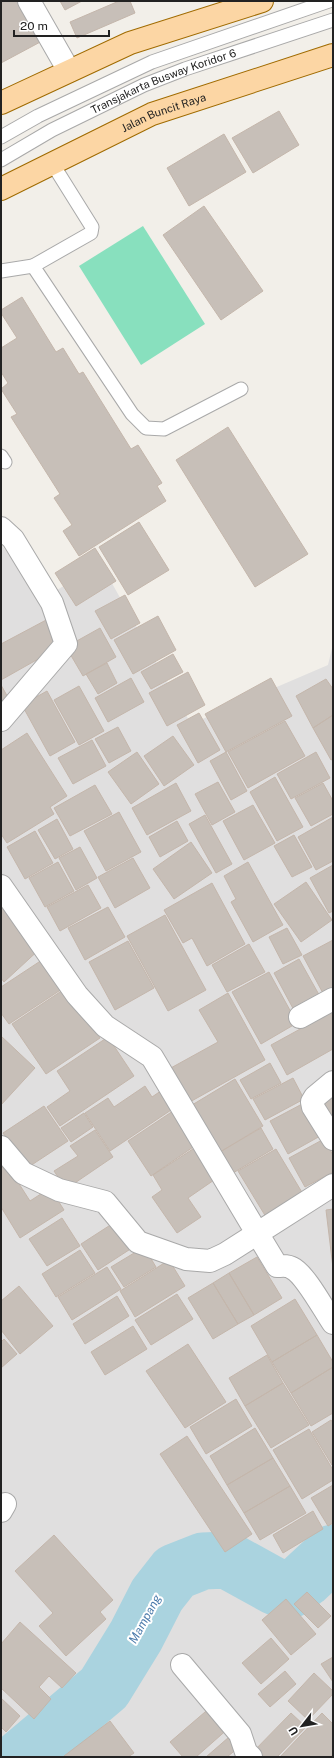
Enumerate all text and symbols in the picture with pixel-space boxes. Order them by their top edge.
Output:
scale bar [14,12,109,38]
text: 20 m [20,19,48,33]
street label: Transjakarta Busway Koridor 6 [89,46,238,116]
street label: Jalan Buncit Raya [119,91,207,134]
water label: Mampang [126,1591,165,1646]
north arrow [282,1706,322,1746]
text: U [286,1725,301,1738]

